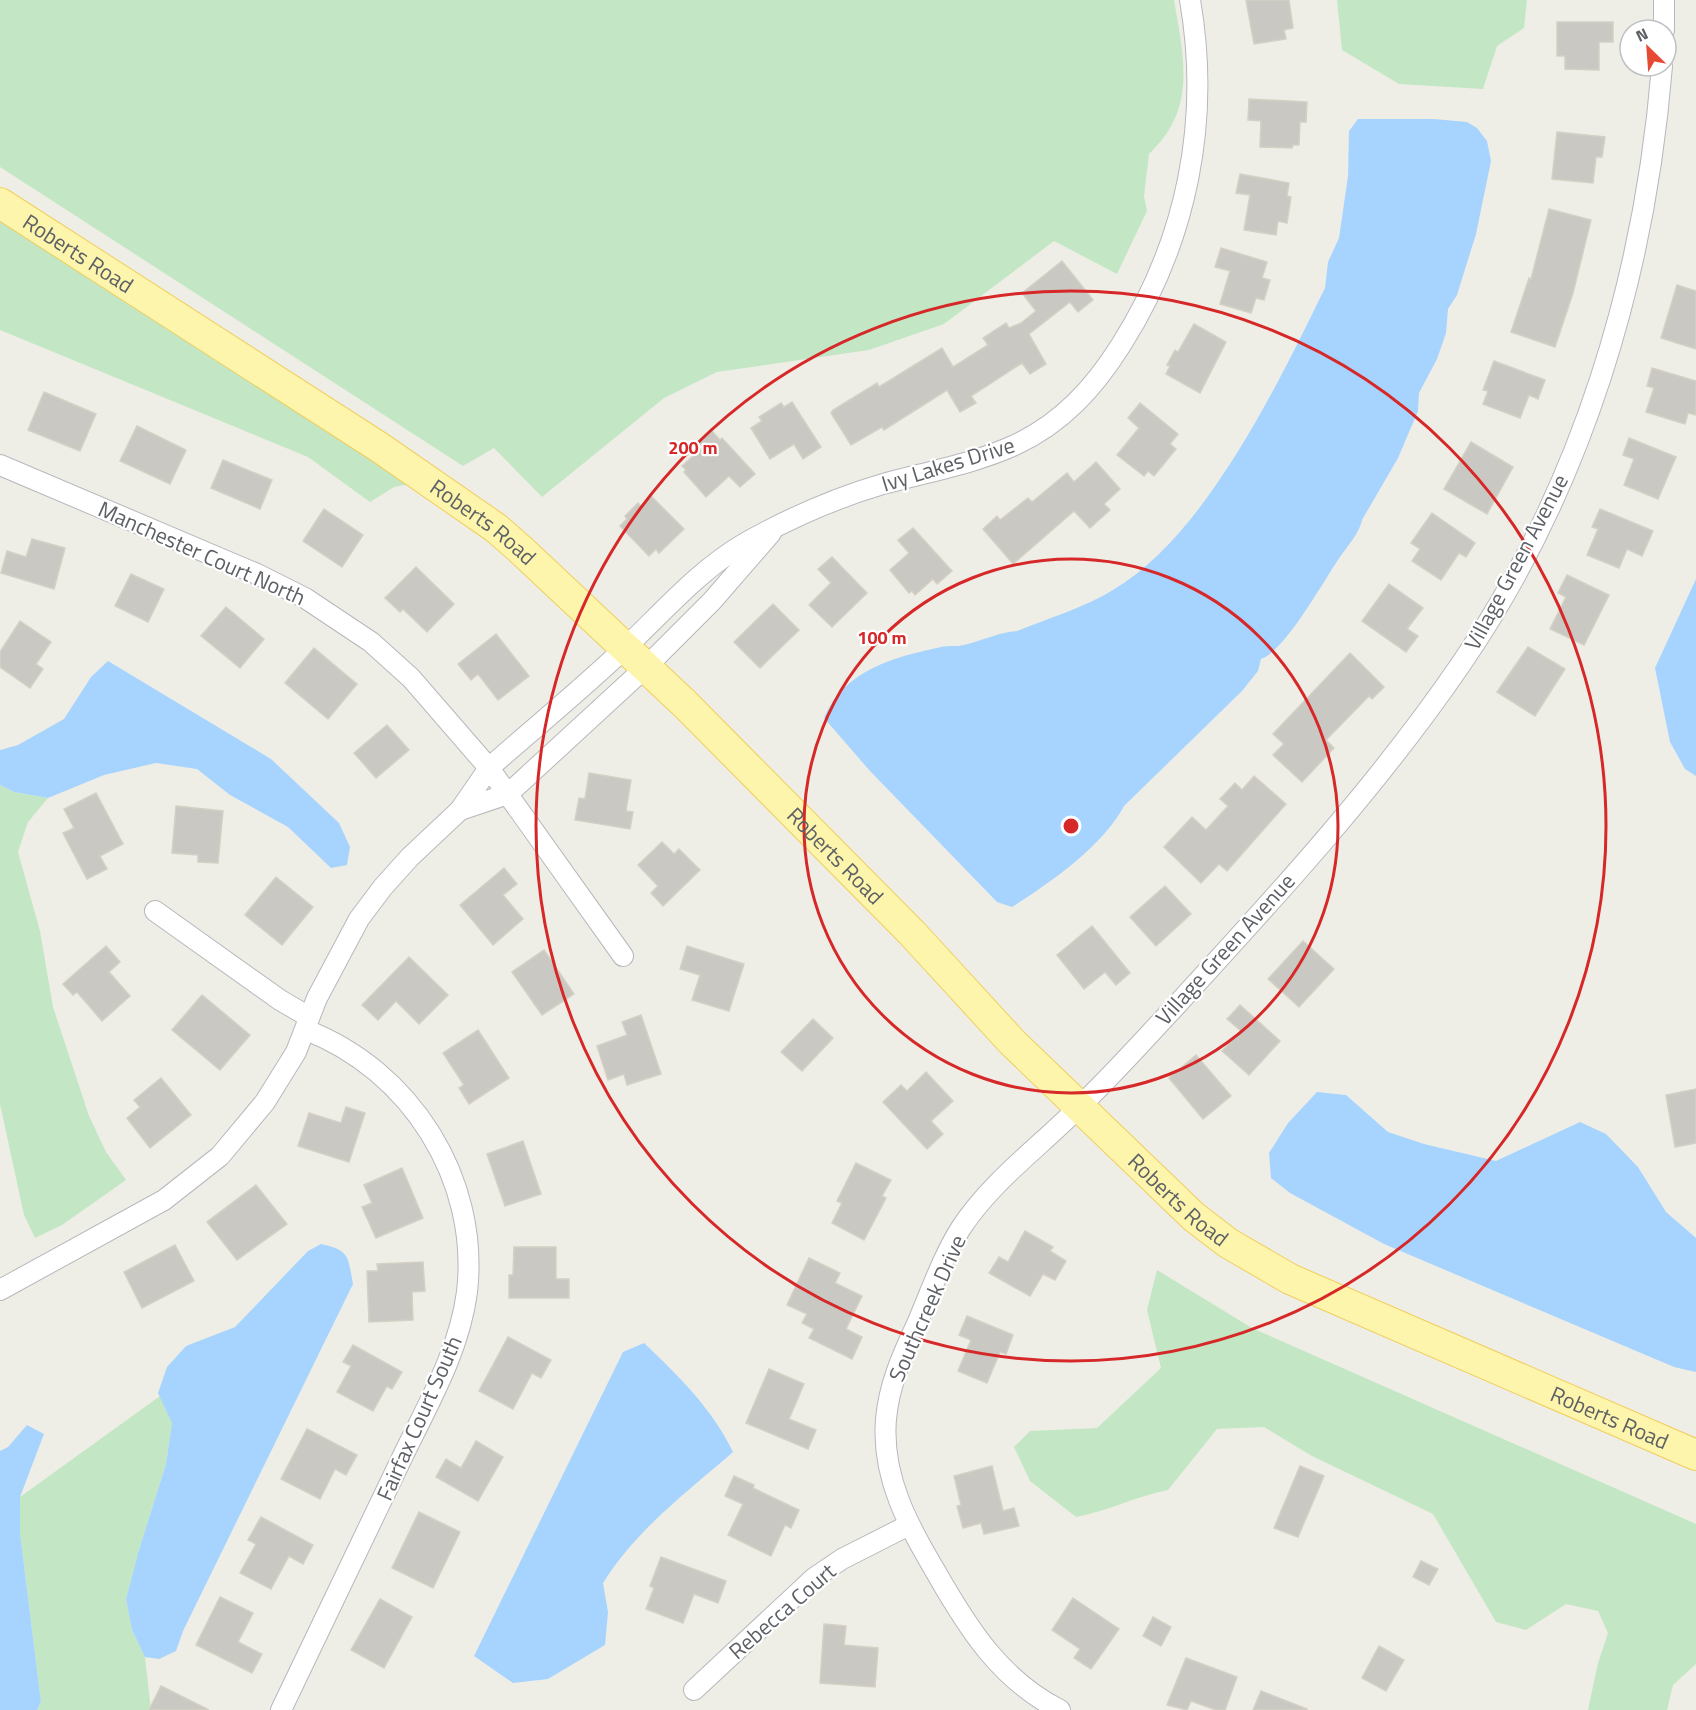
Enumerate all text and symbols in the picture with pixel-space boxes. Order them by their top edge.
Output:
north arrow [1618,18,1678,78]
text: N [1632,21,1652,48]
street label: Roberts Road [16,205,140,302]
street label: Ivy Lakes Drive [877,428,1019,500]
text: 200 m [668,434,718,461]
street label: Village Green Avenue [1455,468,1577,656]
street label: Roberts Road [423,470,544,573]
street label: Manchester Court North [93,492,311,614]
text: 100 m [857,624,907,651]
street label: Roberts Road [779,799,892,912]
centre of rings [1061,816,1081,836]
street label: Village Green Avenue [1147,865,1303,1033]
street label: Roberts Road [1120,1145,1236,1255]
street label: Southcreek Drive [879,1229,975,1387]
street label: Fairfax Court South [367,1330,471,1506]
street label: Roberts Road [1545,1377,1674,1458]
street label: Rebecca Court [721,1555,843,1667]

